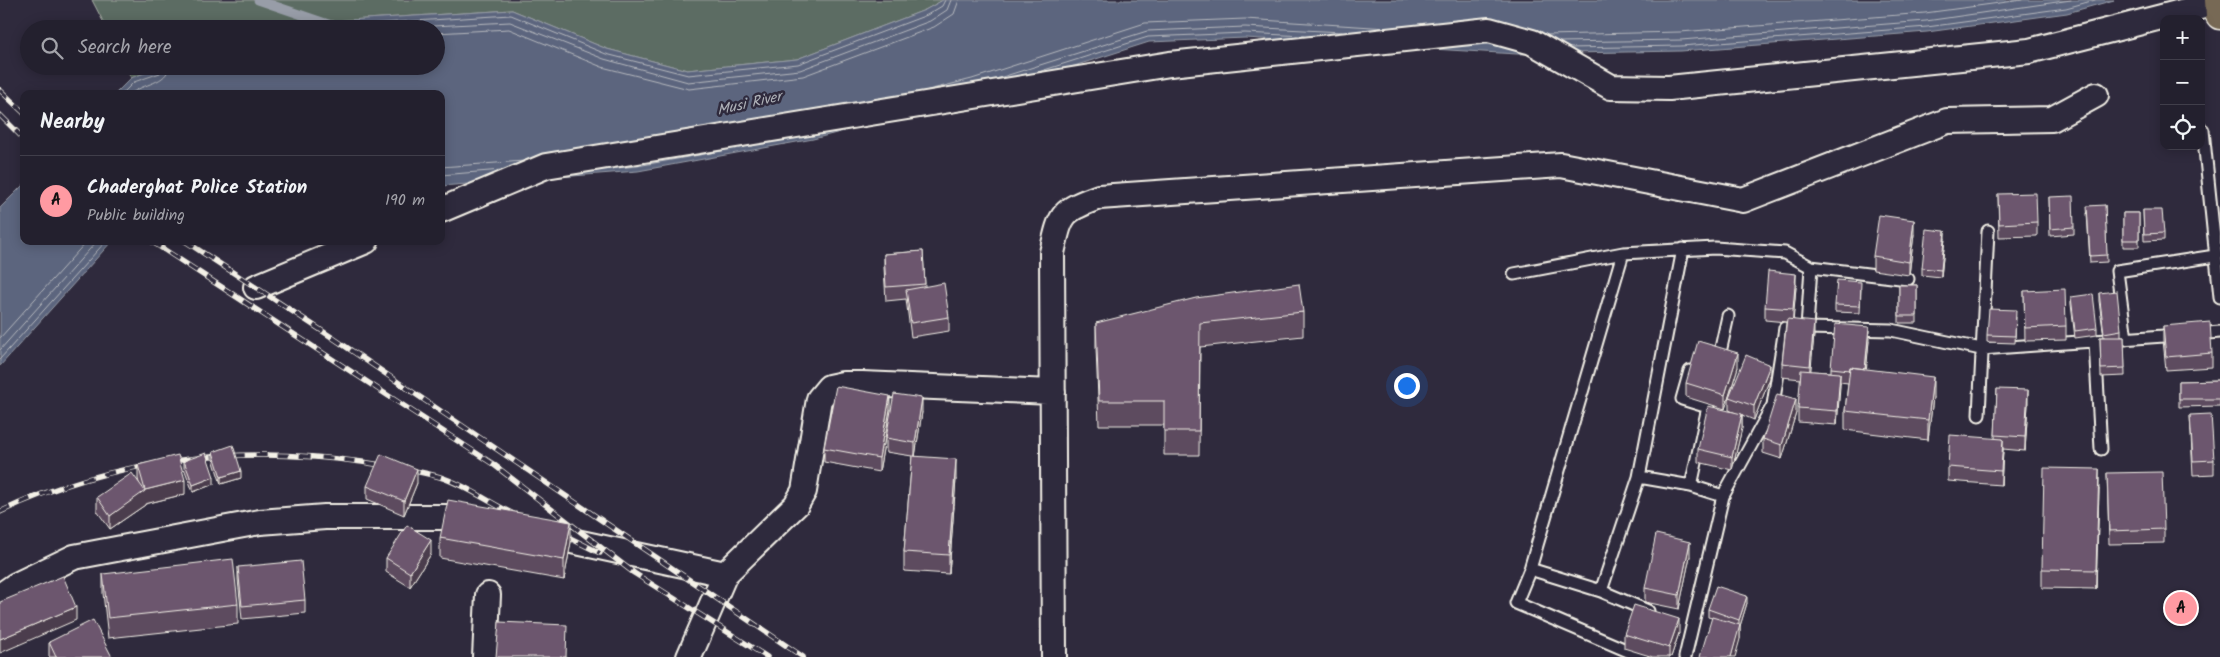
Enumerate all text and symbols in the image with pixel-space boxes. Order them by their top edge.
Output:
map controls [2160,15,2205,150]
button: + [2160,15,2205,60]
search box [20,20,445,75]
text: Search here [78,33,172,63]
icon: search [38,34,66,62]
button: − [2160,60,2205,105]
water label: Musi River [715,84,787,123]
button: locate [2160,105,2205,150]
text: Nearby [40,106,105,139]
text: Chaderghat Police Station [87,173,307,203]
text: A [51,188,61,213]
text: 190 m [385,188,425,213]
text: Public building [87,203,185,228]
your location [1394,373,1420,399]
pin: A [2165,589,2197,627]

